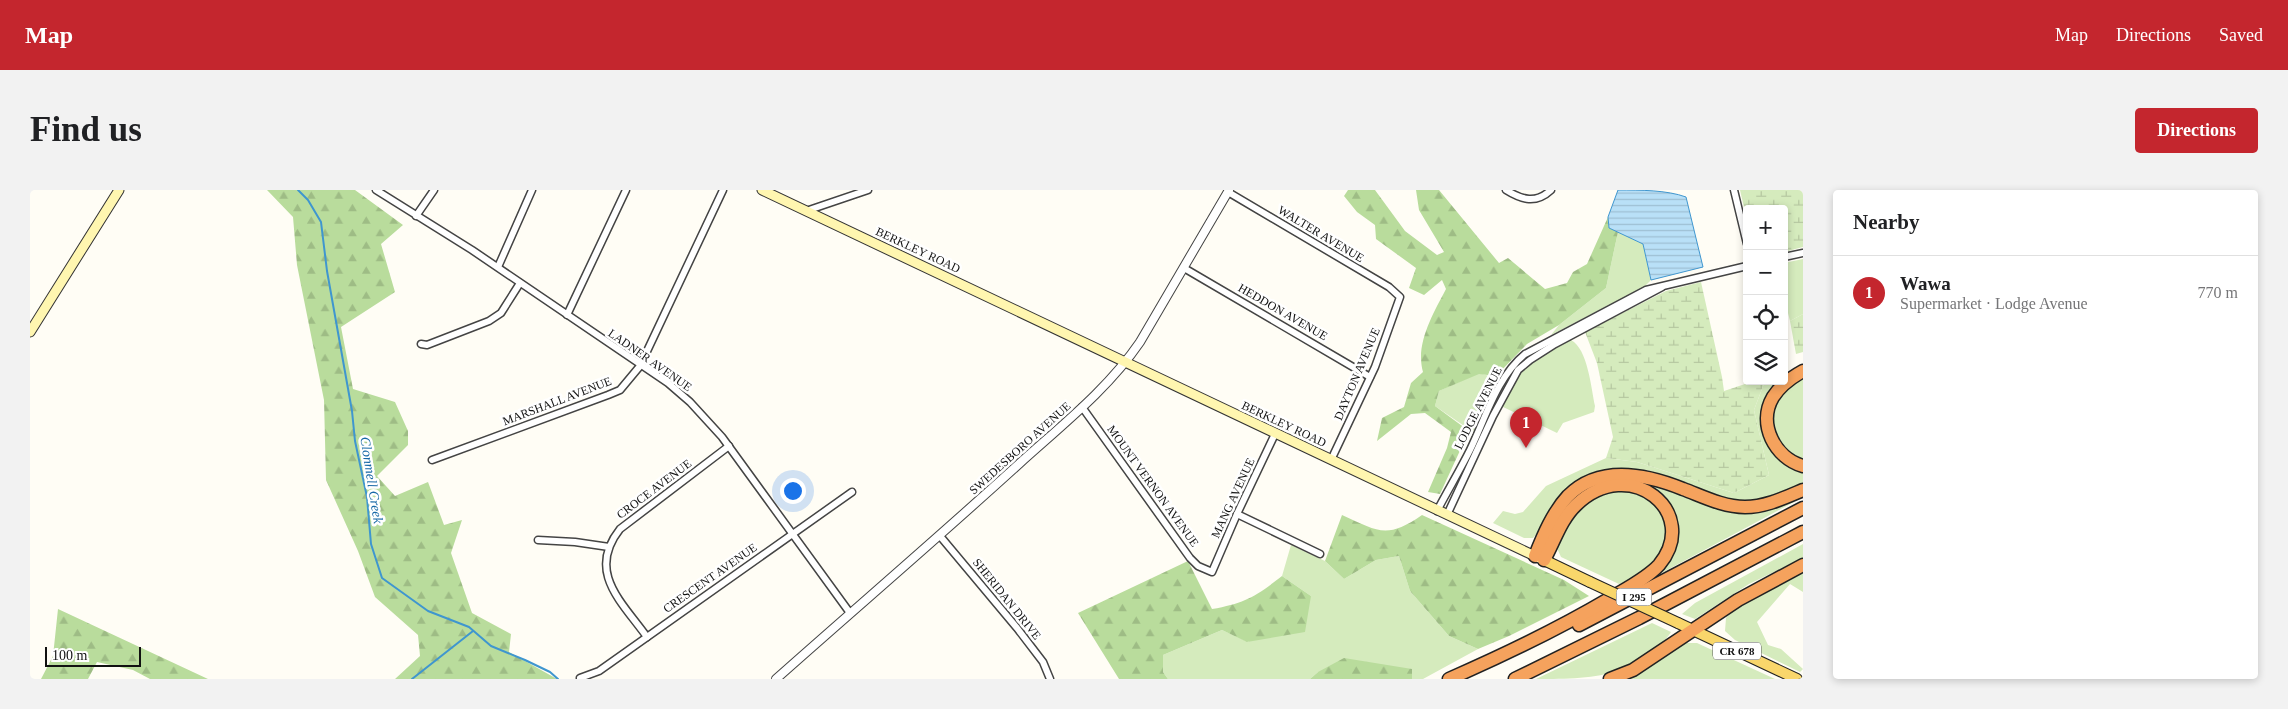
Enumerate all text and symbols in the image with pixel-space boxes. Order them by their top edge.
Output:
text: Map [25,22,73,48]
text: Map [2055,25,2088,45]
text: Directions [2116,25,2191,45]
text: Saved [2219,25,2263,45]
button: Directions [2135,108,2258,153]
text: Find us [30,110,142,149]
street label: WALTER AVENUE [1276,203,1366,265]
map controls [1743,205,1788,385]
button: + [1743,205,1788,250]
text: Nearby [1853,210,1920,234]
street label: BERKLEY ROAD [873,224,963,276]
button: − [1743,250,1788,295]
text: Wawa [1900,273,1951,294]
street label: HEDDON AVENUE [1236,281,1330,343]
text: 1 [1865,284,1873,301]
text: 770 m [2198,284,2238,301]
button: locate [1743,295,1788,340]
text: Supermarket · Lodge Avenue [1900,295,2088,312]
street label: DAYTON AVENUE [1331,325,1383,423]
street label: LADNER AVENUE [606,326,694,394]
button: layers [1743,340,1788,385]
street label: LODGE AVENUE [1451,364,1505,452]
street label: MARSHALL AVENUE [500,374,614,428]
street label: BERKLEY ROAD [1239,398,1329,450]
street label: SWEDESBORO AVENUE [966,399,1074,497]
pin: 1 [1510,407,1542,448]
street label: MOUNT VERNON AVENUE [1104,423,1202,549]
water label: Clonmell Creek [357,436,386,525]
street label: CROCE AVENUE [614,456,694,522]
street label: MANG AVENUE [1208,456,1258,540]
your location [780,478,806,504]
street label: CRESCENT AVENUE [660,540,760,616]
street label: SHERIDAN DRIVE [970,556,1044,642]
road number: I 295 [1616,588,1652,606]
road number: CR 678 [1713,642,1761,660]
scale bar [45,644,141,667]
text: 100 m [52,648,87,663]

